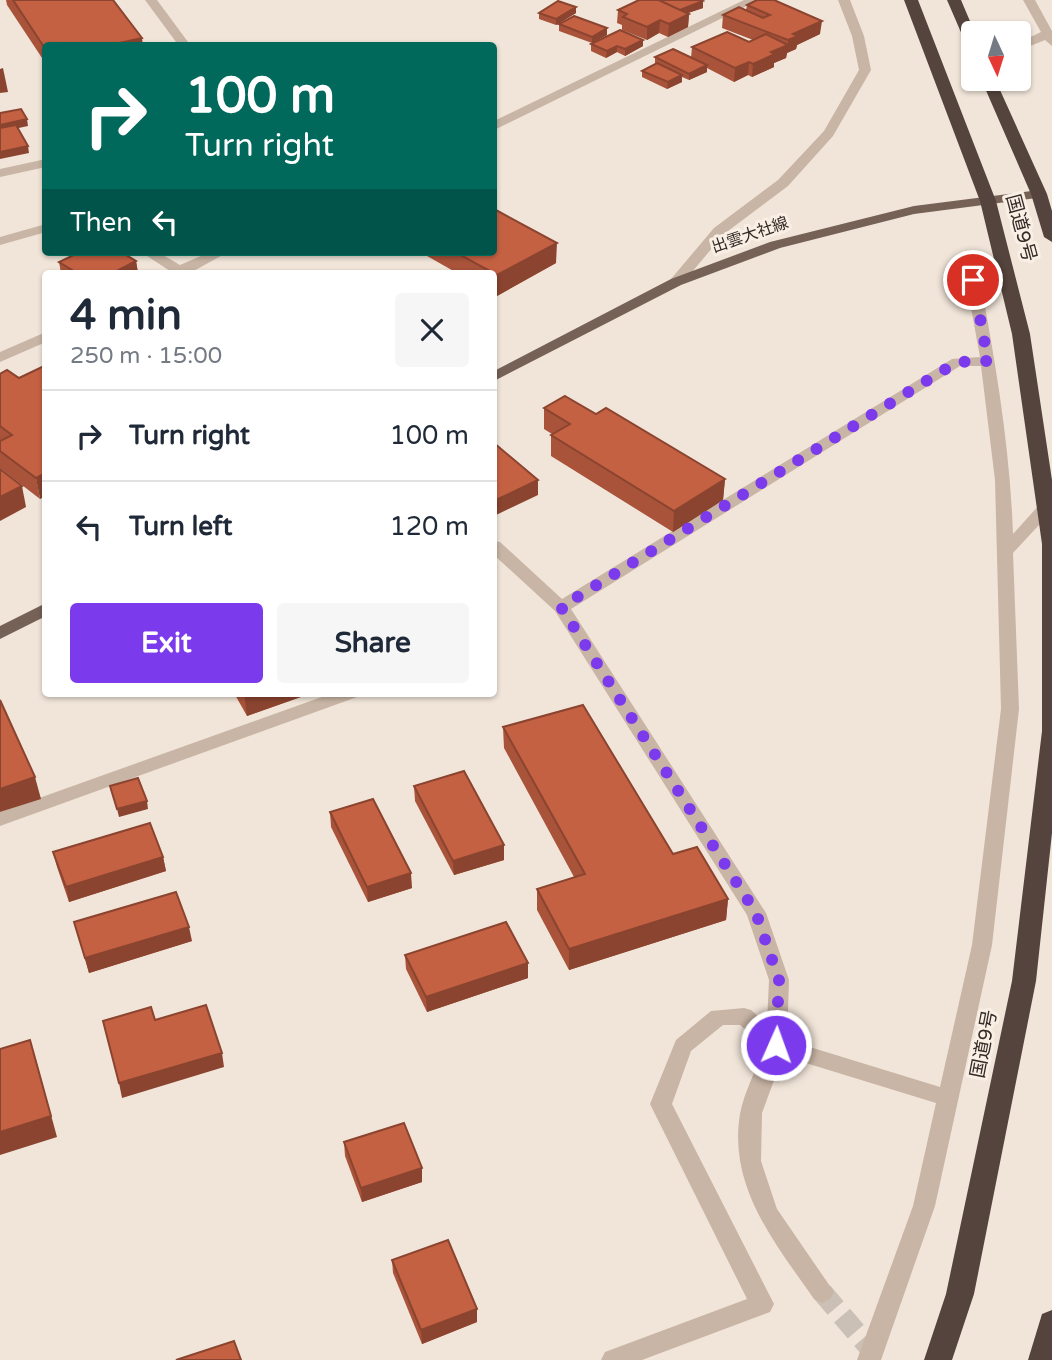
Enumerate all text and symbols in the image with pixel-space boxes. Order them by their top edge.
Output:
north arrow [961,21,1031,91]
map controls [961,21,1031,91]
text: 100 m [185,67,335,126]
icon: right [70,70,161,161]
text: Turn right [185,127,334,165]
street label: 国道9号 [1001,192,1041,264]
icon: left [146,203,184,241]
text: Then [70,207,132,238]
street label: 出雲大社線 [709,213,791,257]
pin [943,250,1003,310]
icon: arrive [954,261,992,299]
text: 4 min [70,290,182,341]
button: close [395,293,469,367]
text: 250 m · 15:00 [70,342,222,370]
icon: right [70,417,108,455]
text: Turn right [129,420,250,451]
text: 100 m [389,420,469,451]
icon: left [70,508,108,546]
text: Turn left [129,511,232,542]
text: 120 m [389,511,469,542]
button: Exit [70,603,263,683]
button: Share [277,603,469,683]
position arrow [739,1008,813,1082]
street label: 国道9号 [967,1008,1001,1080]

